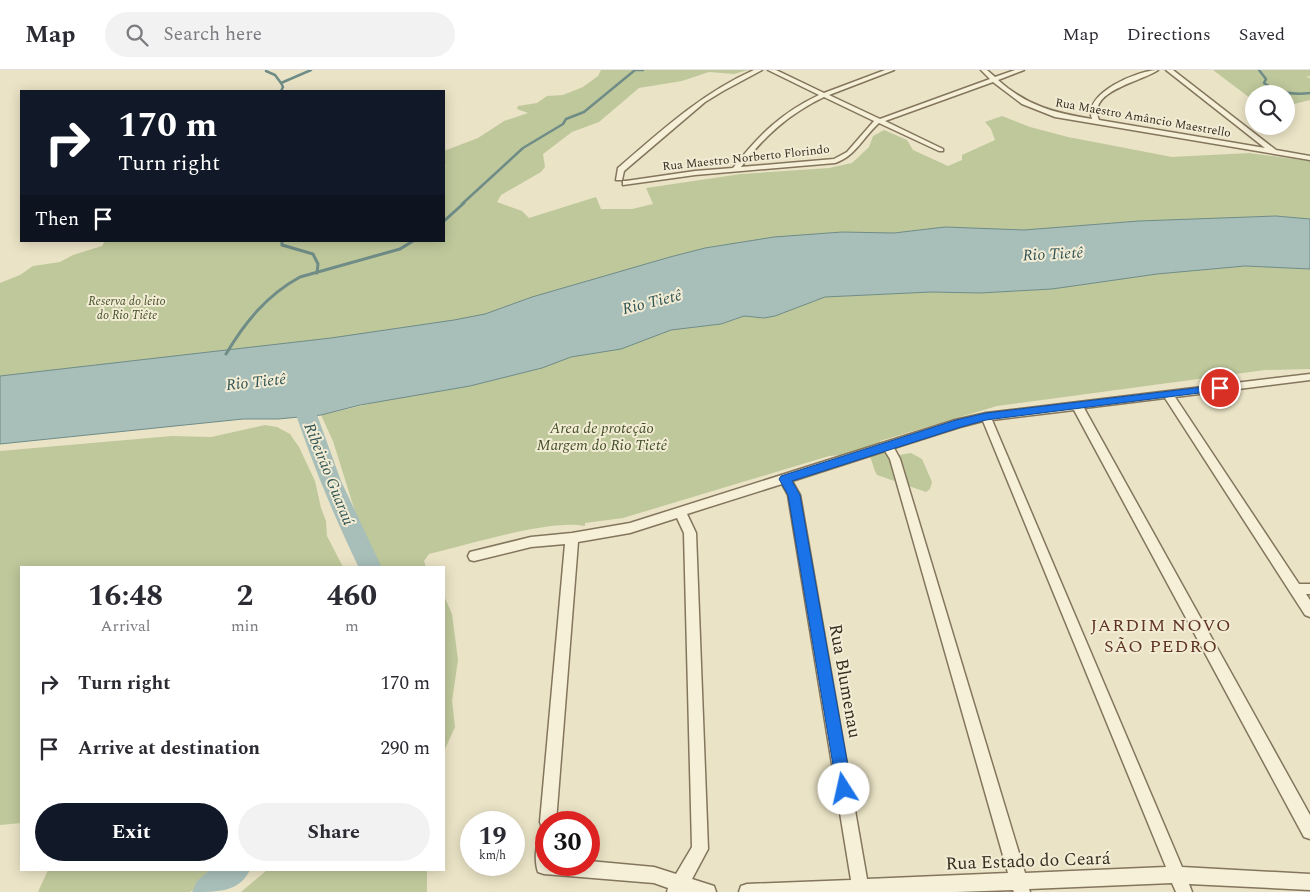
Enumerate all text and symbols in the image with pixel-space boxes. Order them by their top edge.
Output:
search box [105,12,455,57]
text: Map [25,17,75,53]
text: Search here [163,20,262,49]
icon: search [123,21,151,49]
text: Map [1063,21,1099,48]
text: Directions [1127,21,1211,48]
text: Saved [1239,21,1285,48]
map controls [1245,85,1295,135]
button: search [1245,85,1295,135]
street label: Rua Maestro Amâncio Maestrello [1054,93,1232,143]
text: 170 m [118,99,217,152]
icon: right [35,110,100,175]
street label: Rua Maestro Norberto Florindo [661,140,831,176]
text: Turn right [118,147,220,180]
text: Then [35,205,79,234]
icon: arrive [89,205,117,233]
water label: Rio Tietê [1022,240,1085,268]
water label: Rio Tietê [620,283,685,321]
park label: Reserva do leito do Rio Tiête [88,292,166,325]
water label: Rio Tietê [225,367,288,397]
pin [1199,367,1241,409]
icon: arrive [1206,374,1234,402]
park label: Area de proteção Margem do Rio Tietê [537,417,667,457]
water label: Ribeirão Guaraú [298,419,361,529]
text: 16:48 [88,573,163,619]
text: 2 [236,573,253,619]
text: 460 [327,573,377,619]
district label: JARDIM NOVO SÃO PEDRO [1090,612,1232,660]
text: Arrival [101,614,150,638]
text: min [231,614,259,638]
text: m [345,614,359,638]
street label: Rua Blumenau [822,622,868,740]
text: Turn right [78,669,171,698]
text: 170 m [380,669,430,698]
icon: right [35,670,63,698]
text: Arrive at destination [78,734,260,763]
text: 290 m [380,734,430,763]
icon: arrive [35,735,63,763]
position arrow [817,762,869,814]
button: Exit [35,803,228,861]
button: Share [238,803,430,861]
speed limit sign: 30 [535,811,600,876]
text: 19 [478,818,507,856]
street label: Rua Estado do Ceará [945,845,1111,877]
text: km/h [479,846,506,865]

